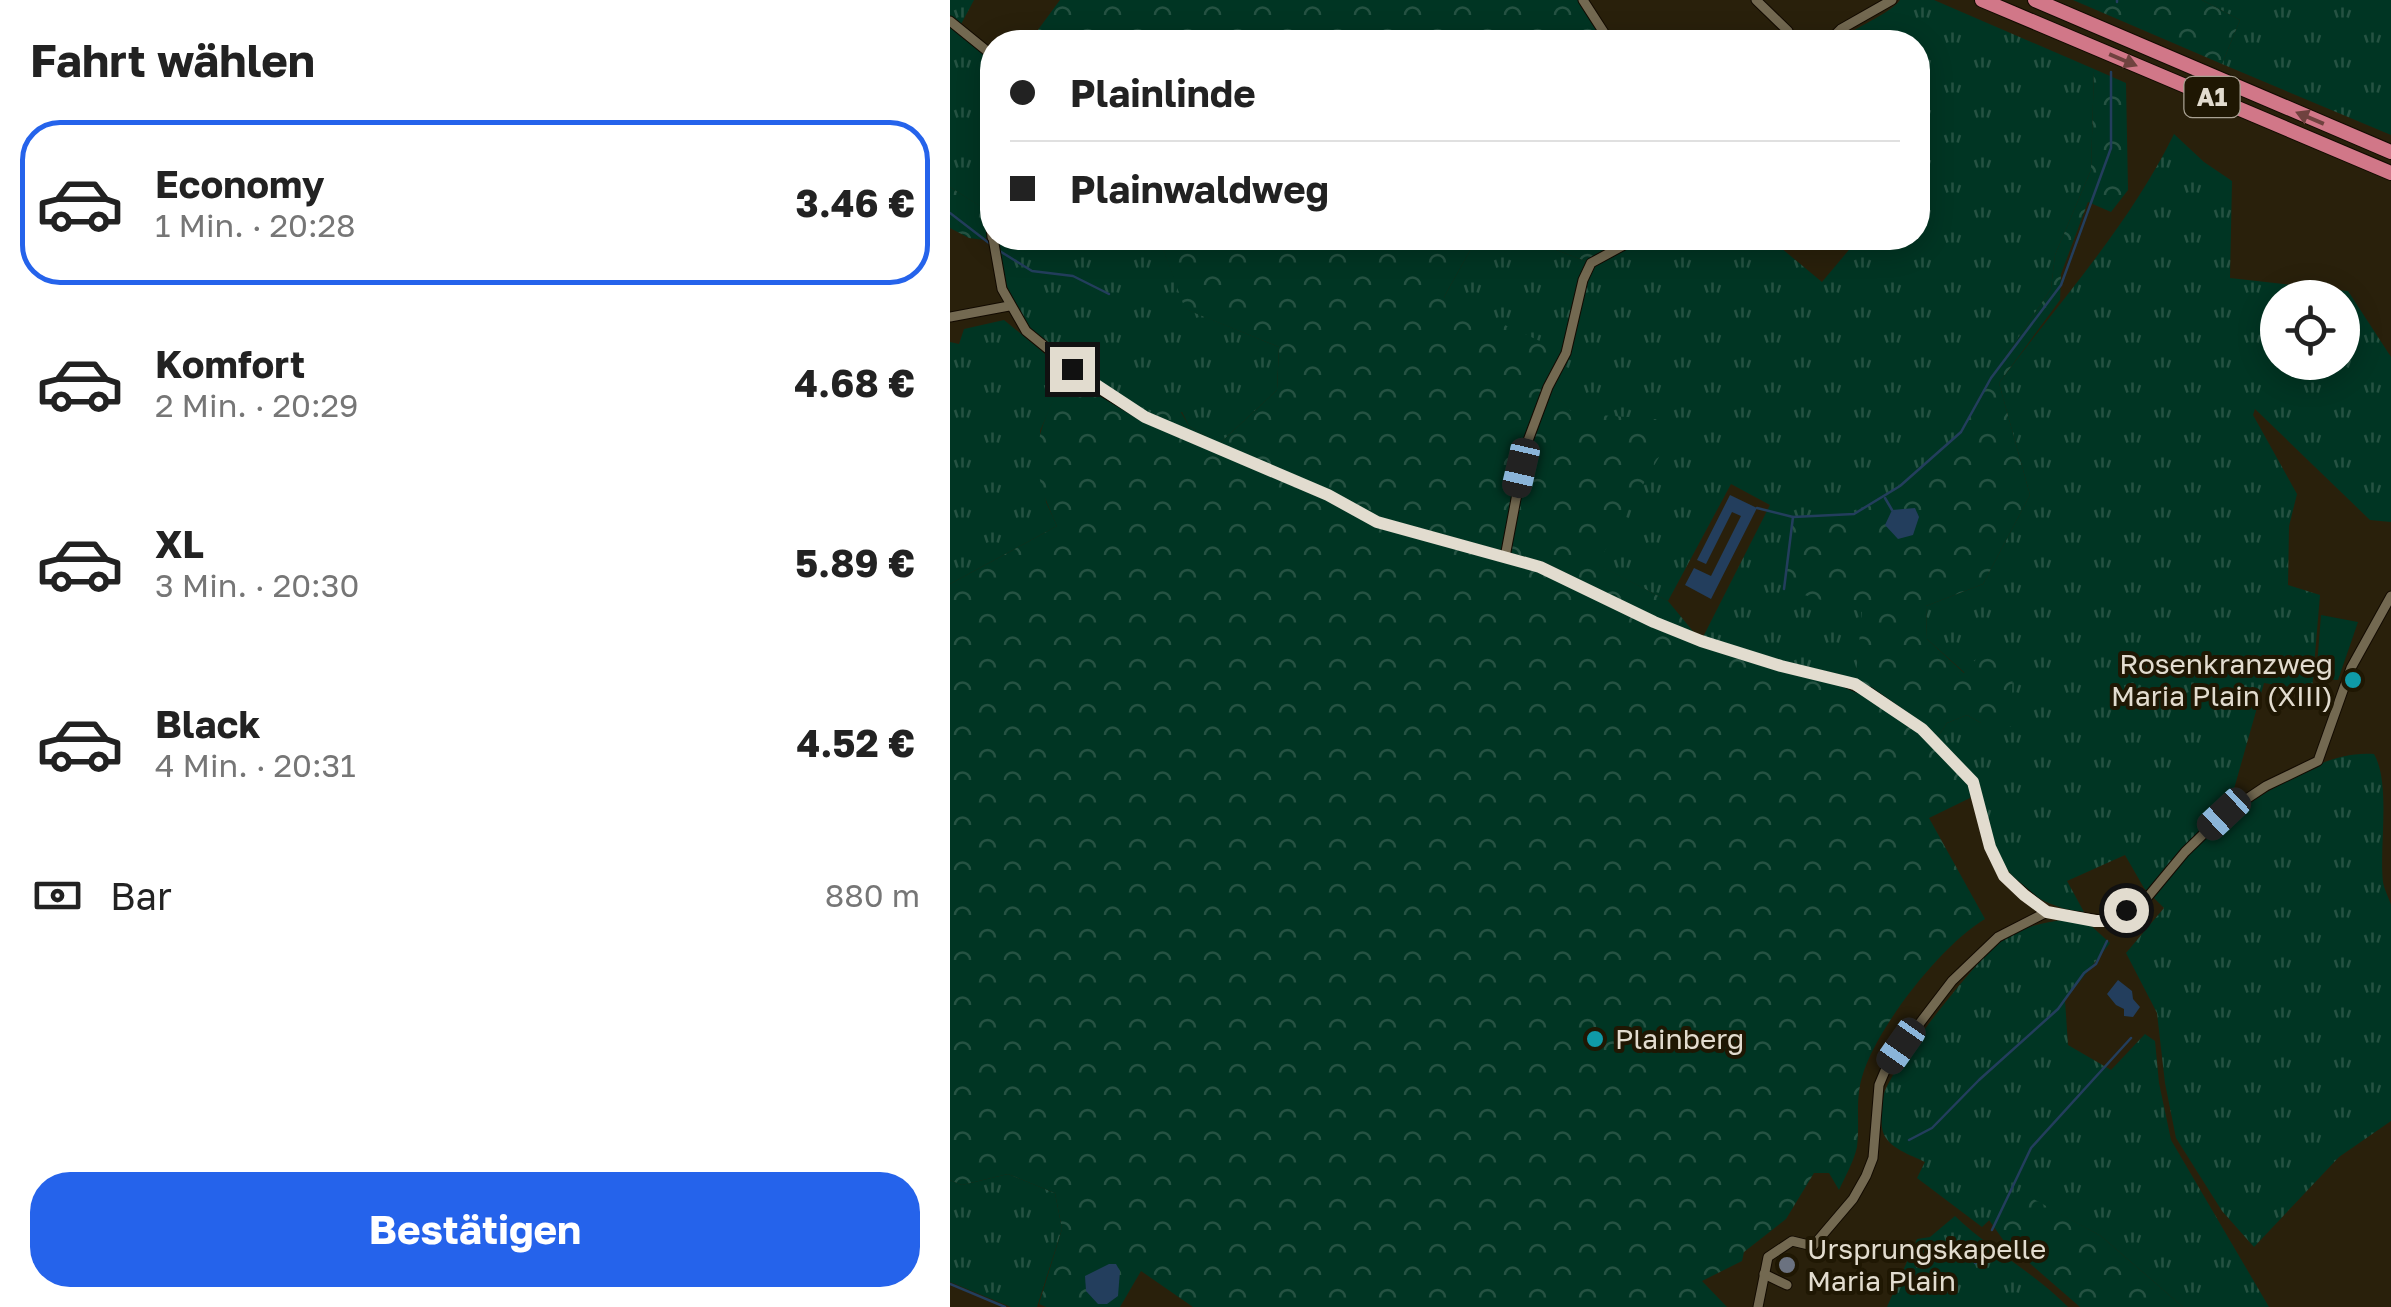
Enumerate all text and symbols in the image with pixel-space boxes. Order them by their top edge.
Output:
text: Fahrt wählen [30,33,315,87]
one-way arrow [2108,52,2138,68]
text: Plainlinde [1070,70,1256,115]
road number: A1 [2184,77,2240,117]
one-way arrow [2296,110,2325,126]
icon: car [35,158,125,248]
text: Economy [155,161,324,206]
text: Plainwaldweg [1070,166,1329,211]
text: 3.46 € [795,180,915,225]
text: 1 Min. · 20:28 [155,206,356,244]
map controls [2260,280,2360,380]
button: locate [2260,280,2360,380]
icon: car [35,338,125,428]
text: Komfort [155,341,305,386]
route end [1050,347,1095,392]
text: 4.68 € [794,360,915,405]
text: 2 Min. · 20:29 [155,386,358,424]
car [1500,435,1542,501]
icon: car [35,518,125,608]
text: XL [155,521,204,566]
text: 5.89 € [795,540,915,585]
text: 3 Min. · 20:30 [155,566,359,604]
place label: Rosenkranzweg Maria Plain (XIII) [2111,647,2333,712]
marker: Rosenkranzweg Maria Plain (XIII) [2342,669,2364,691]
icon: car [35,698,125,788]
text: Black [155,701,260,746]
text: 4.52 € [796,720,915,765]
text: 4 Min. · 20:31 [155,746,356,784]
car [2192,783,2256,845]
icon: cash [30,868,85,923]
text: Bar [110,873,172,918]
text: 880 m [825,876,920,914]
route start [2104,888,2149,933]
car [1872,1013,1930,1079]
place label: Plainberg [1615,1022,1744,1055]
marker: Plainberg [1584,1028,1606,1050]
button: Bestätigen [30,1172,920,1287]
place label: Ursprungskapelle Maria Plain [1807,1232,2046,1297]
marker: Ursprungskapelle Maria Plain [1776,1254,1798,1276]

